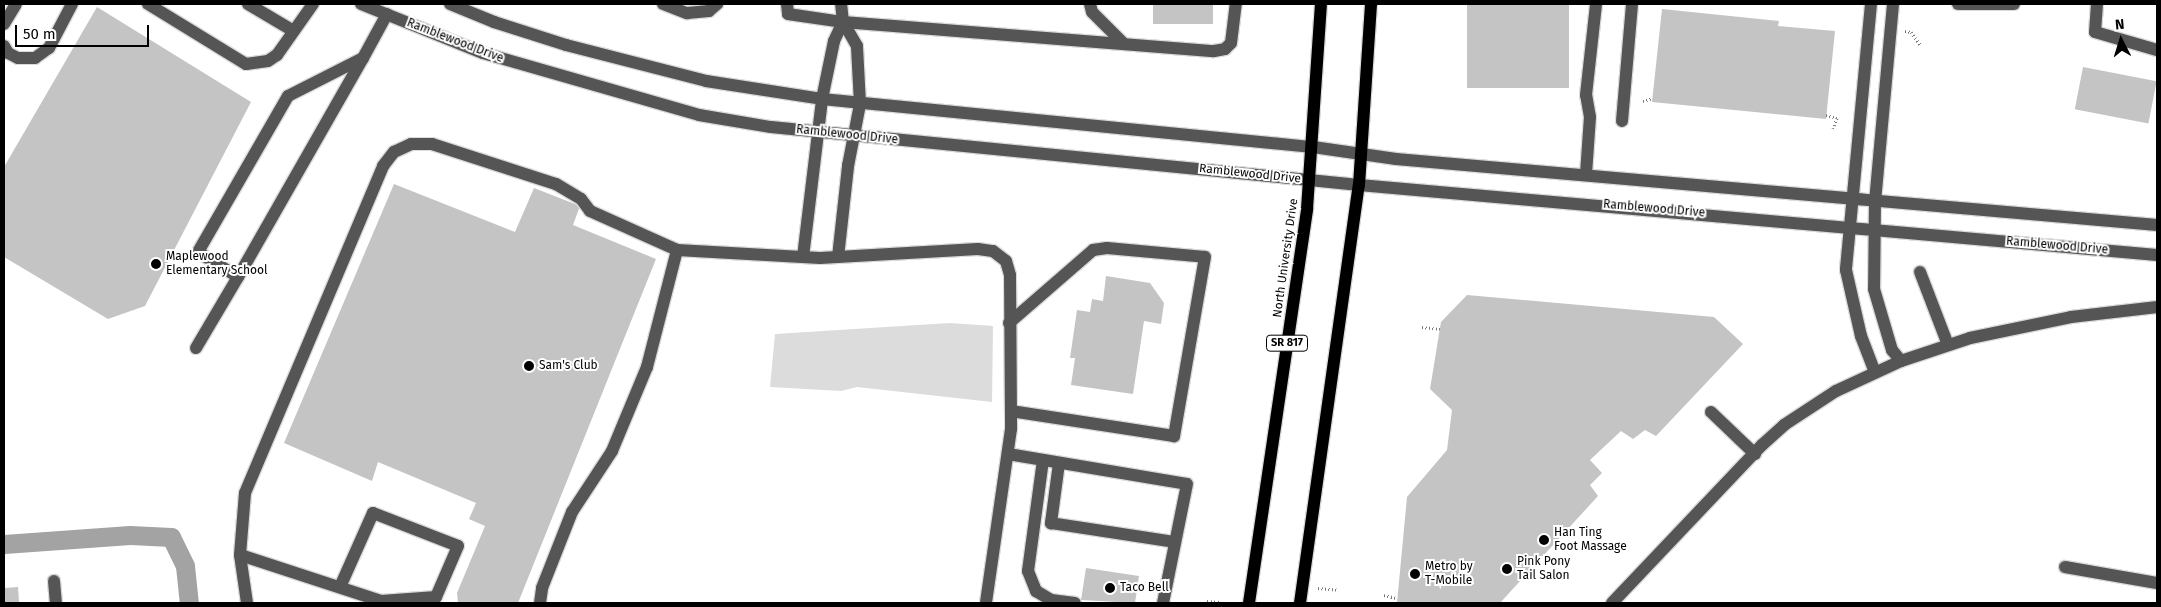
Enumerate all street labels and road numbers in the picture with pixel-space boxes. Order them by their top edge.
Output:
street label: Ramblewood Drive [405,16,505,66]
street label: Ramblewood Drive [795,122,899,148]
street label: Ramblewood Drive [1198,161,1302,187]
street label: Ramblewood Drive [1602,197,1706,221]
street label: North University Drive [1271,198,1301,318]
street label: Ramblewood Drive [2005,234,2109,258]
road number: SR 817 [1266,334,1308,352]

